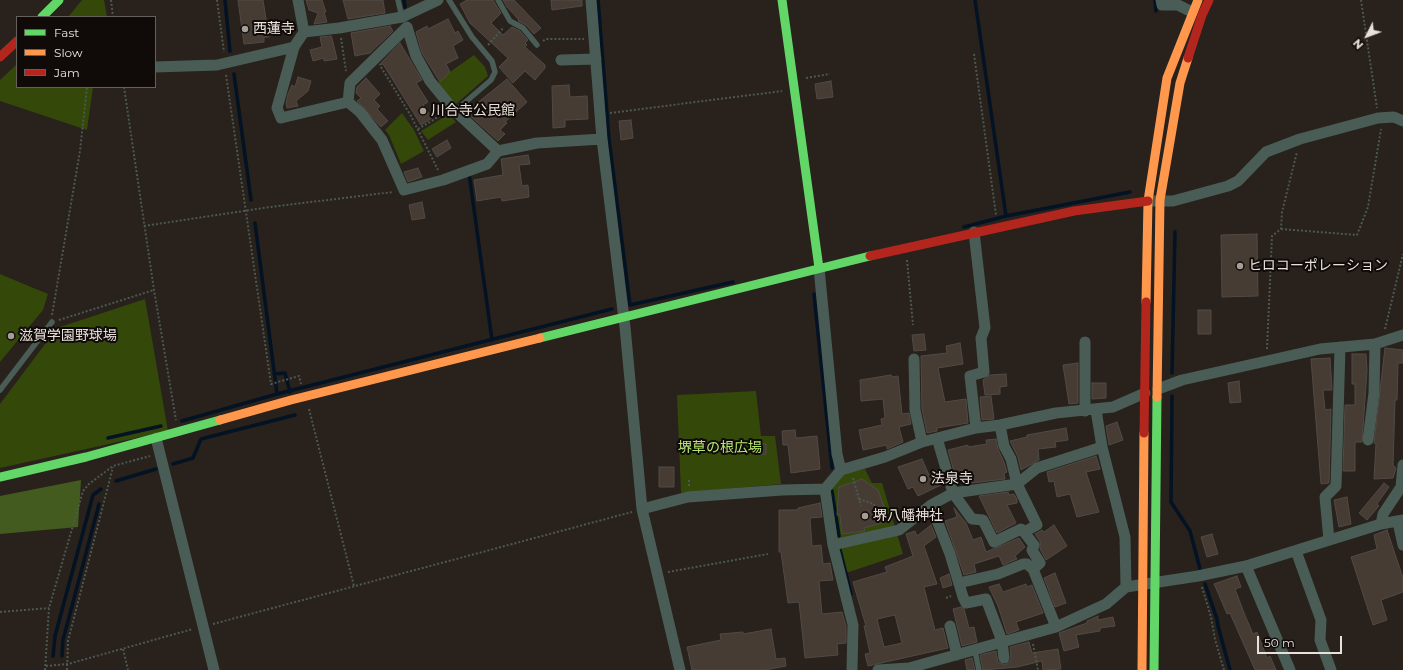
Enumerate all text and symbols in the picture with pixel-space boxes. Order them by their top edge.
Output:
legend [16,16,156,88]
north arrow [1347,16,1387,56]
place label: 西蓮寺 [253,21,295,37]
marker: 西蓮寺 [240,24,250,34]
text: Fast [54,25,79,40]
text: N [1350,36,1366,52]
text: Slow [54,45,83,60]
text: Jam [54,65,80,80]
place label: 川合寺公民館 [431,103,515,119]
marker: 川合寺公民館 [418,106,428,116]
place label: ヒロコーポレーション [1248,258,1388,274]
marker: ヒロコーポレーション [1235,261,1245,271]
place label: 滋賀学園野球場 [19,328,117,344]
marker: 滋賀学園野球場 [6,331,16,341]
park label: 堺草の根広場 [678,440,762,456]
place label: 法泉寺 [931,471,973,487]
marker: 法泉寺 [918,474,928,484]
place label: 堺八幡神社 [873,508,943,524]
marker: 堺八幡神社 [860,511,870,521]
scale bar [1259,628,1344,654]
text: 50 m [1264,635,1295,650]

